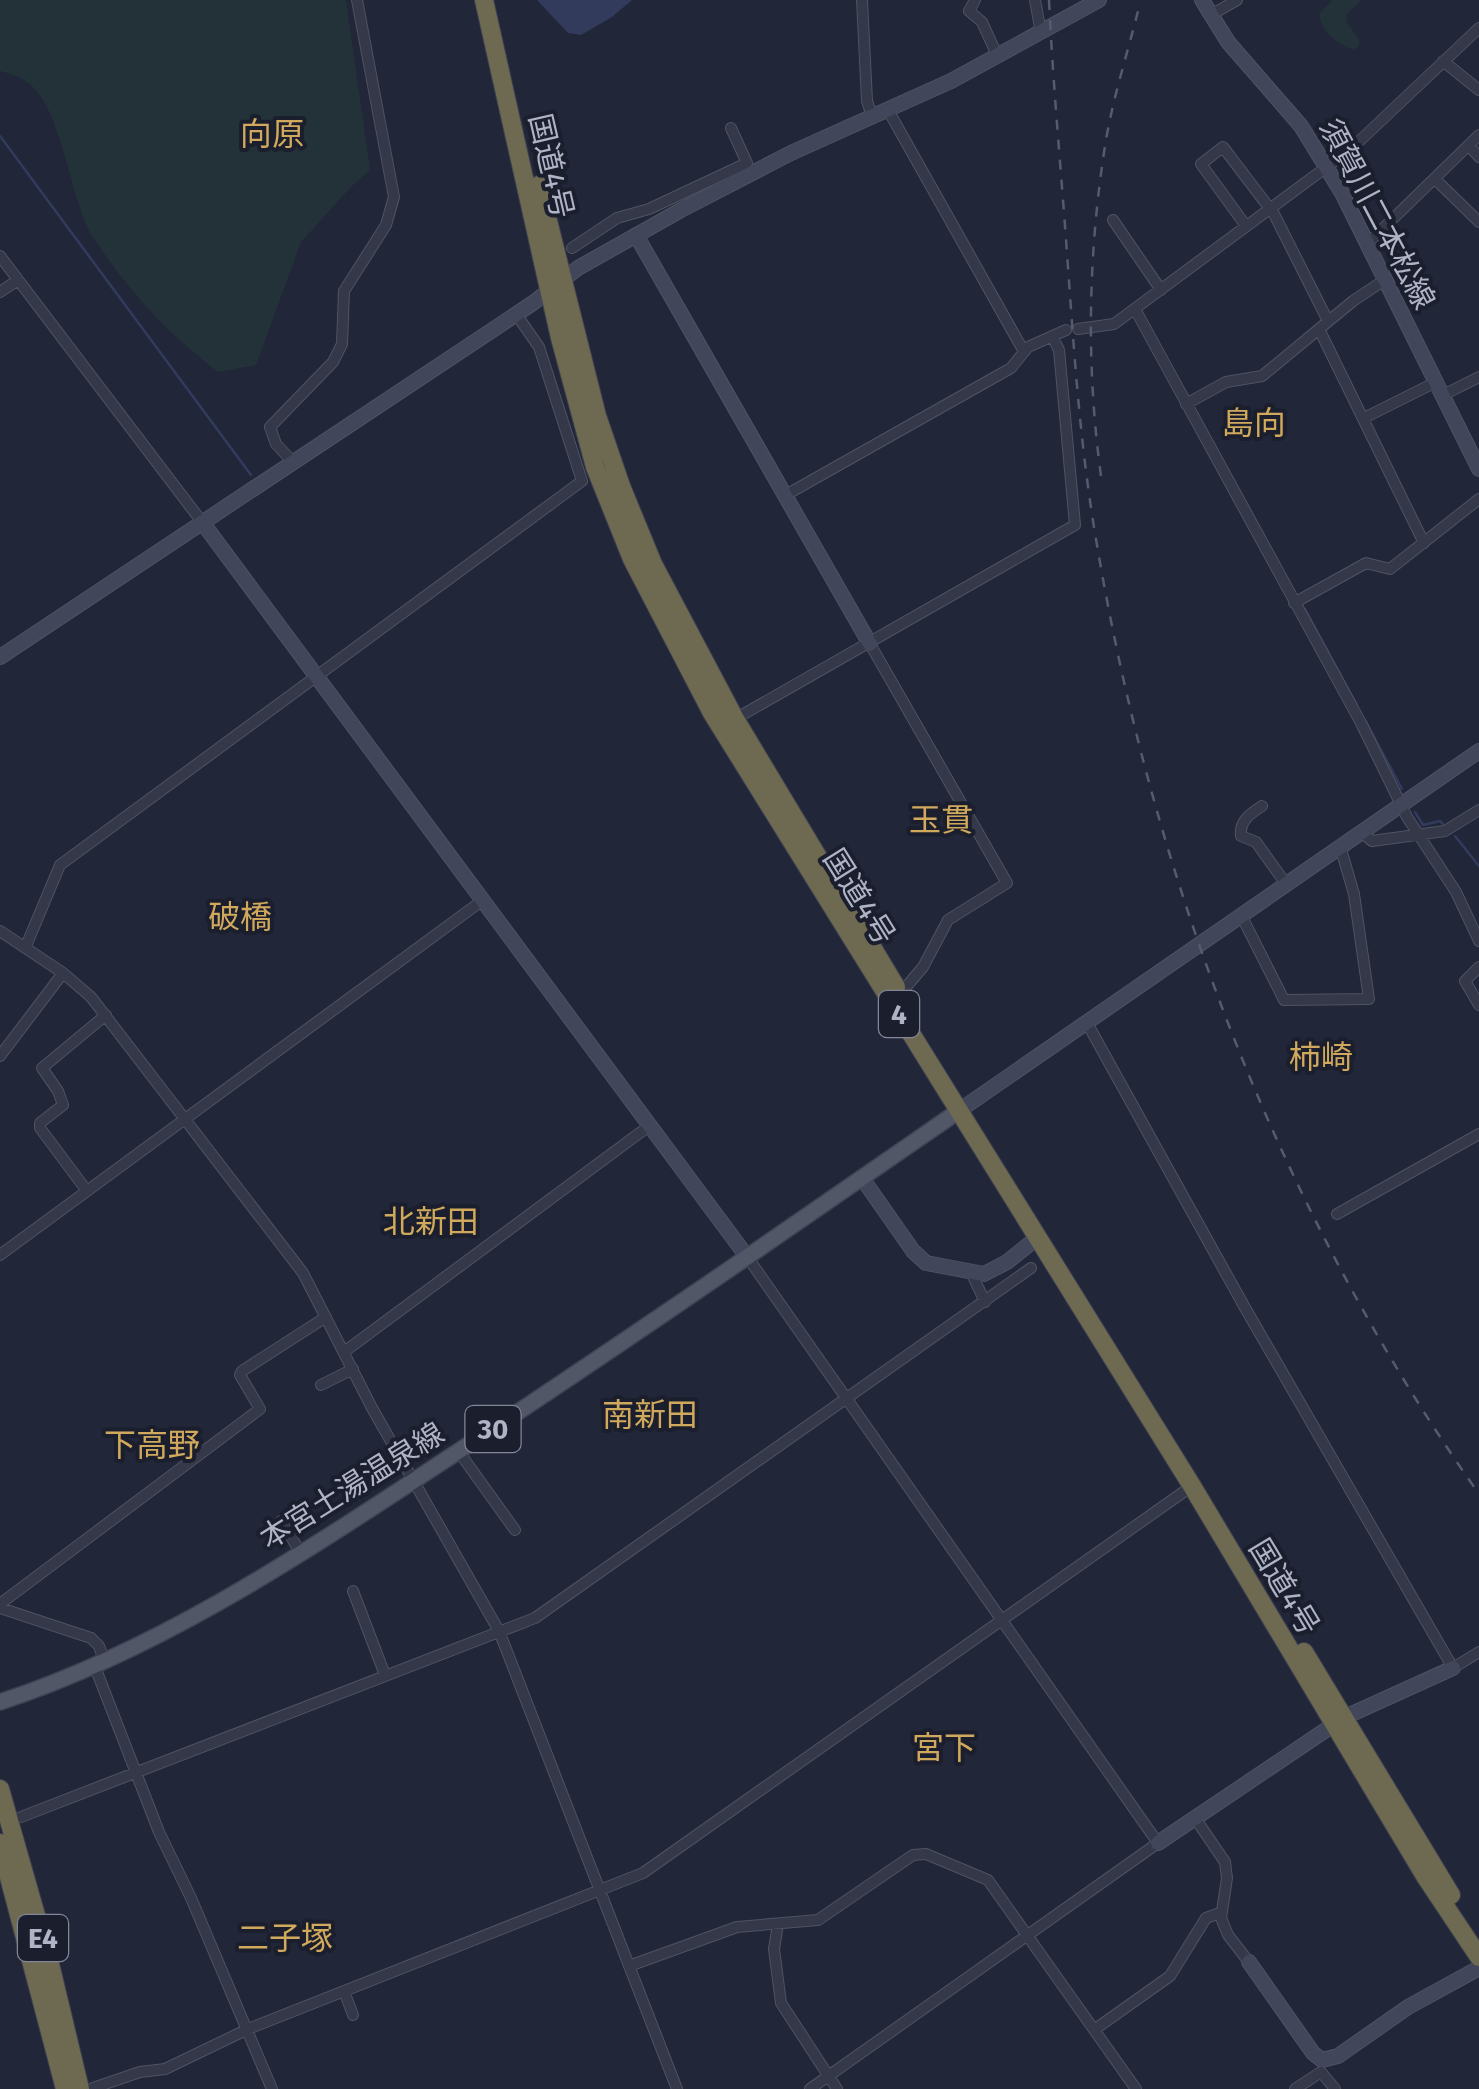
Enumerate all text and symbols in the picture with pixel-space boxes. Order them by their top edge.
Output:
street label: 国道4号 [522,110,580,222]
street label: 須賀川二本松線 [1312,113,1442,315]
district label: 向原 [240,115,304,153]
district label: 島向 [1222,404,1286,442]
district label: 玉貫 [909,801,973,839]
street label: 国道4号 [816,843,902,951]
district label: 破橋 [208,898,272,936]
road number: 4 [879,991,919,1037]
district label: 柿崎 [1289,1038,1353,1076]
district label: 北新田 [383,1203,479,1241]
district label: 南新田 [602,1396,698,1434]
road number: 30 [466,1406,520,1452]
street label: 本宮土湯温泉線 [253,1415,451,1557]
district label: 下高野 [104,1426,200,1464]
street label: 国道4号 [1241,1532,1327,1642]
district label: 宮下 [912,1729,976,1767]
road number: E4 [18,1915,68,1961]
district label: 二子塚 [237,1919,333,1957]

